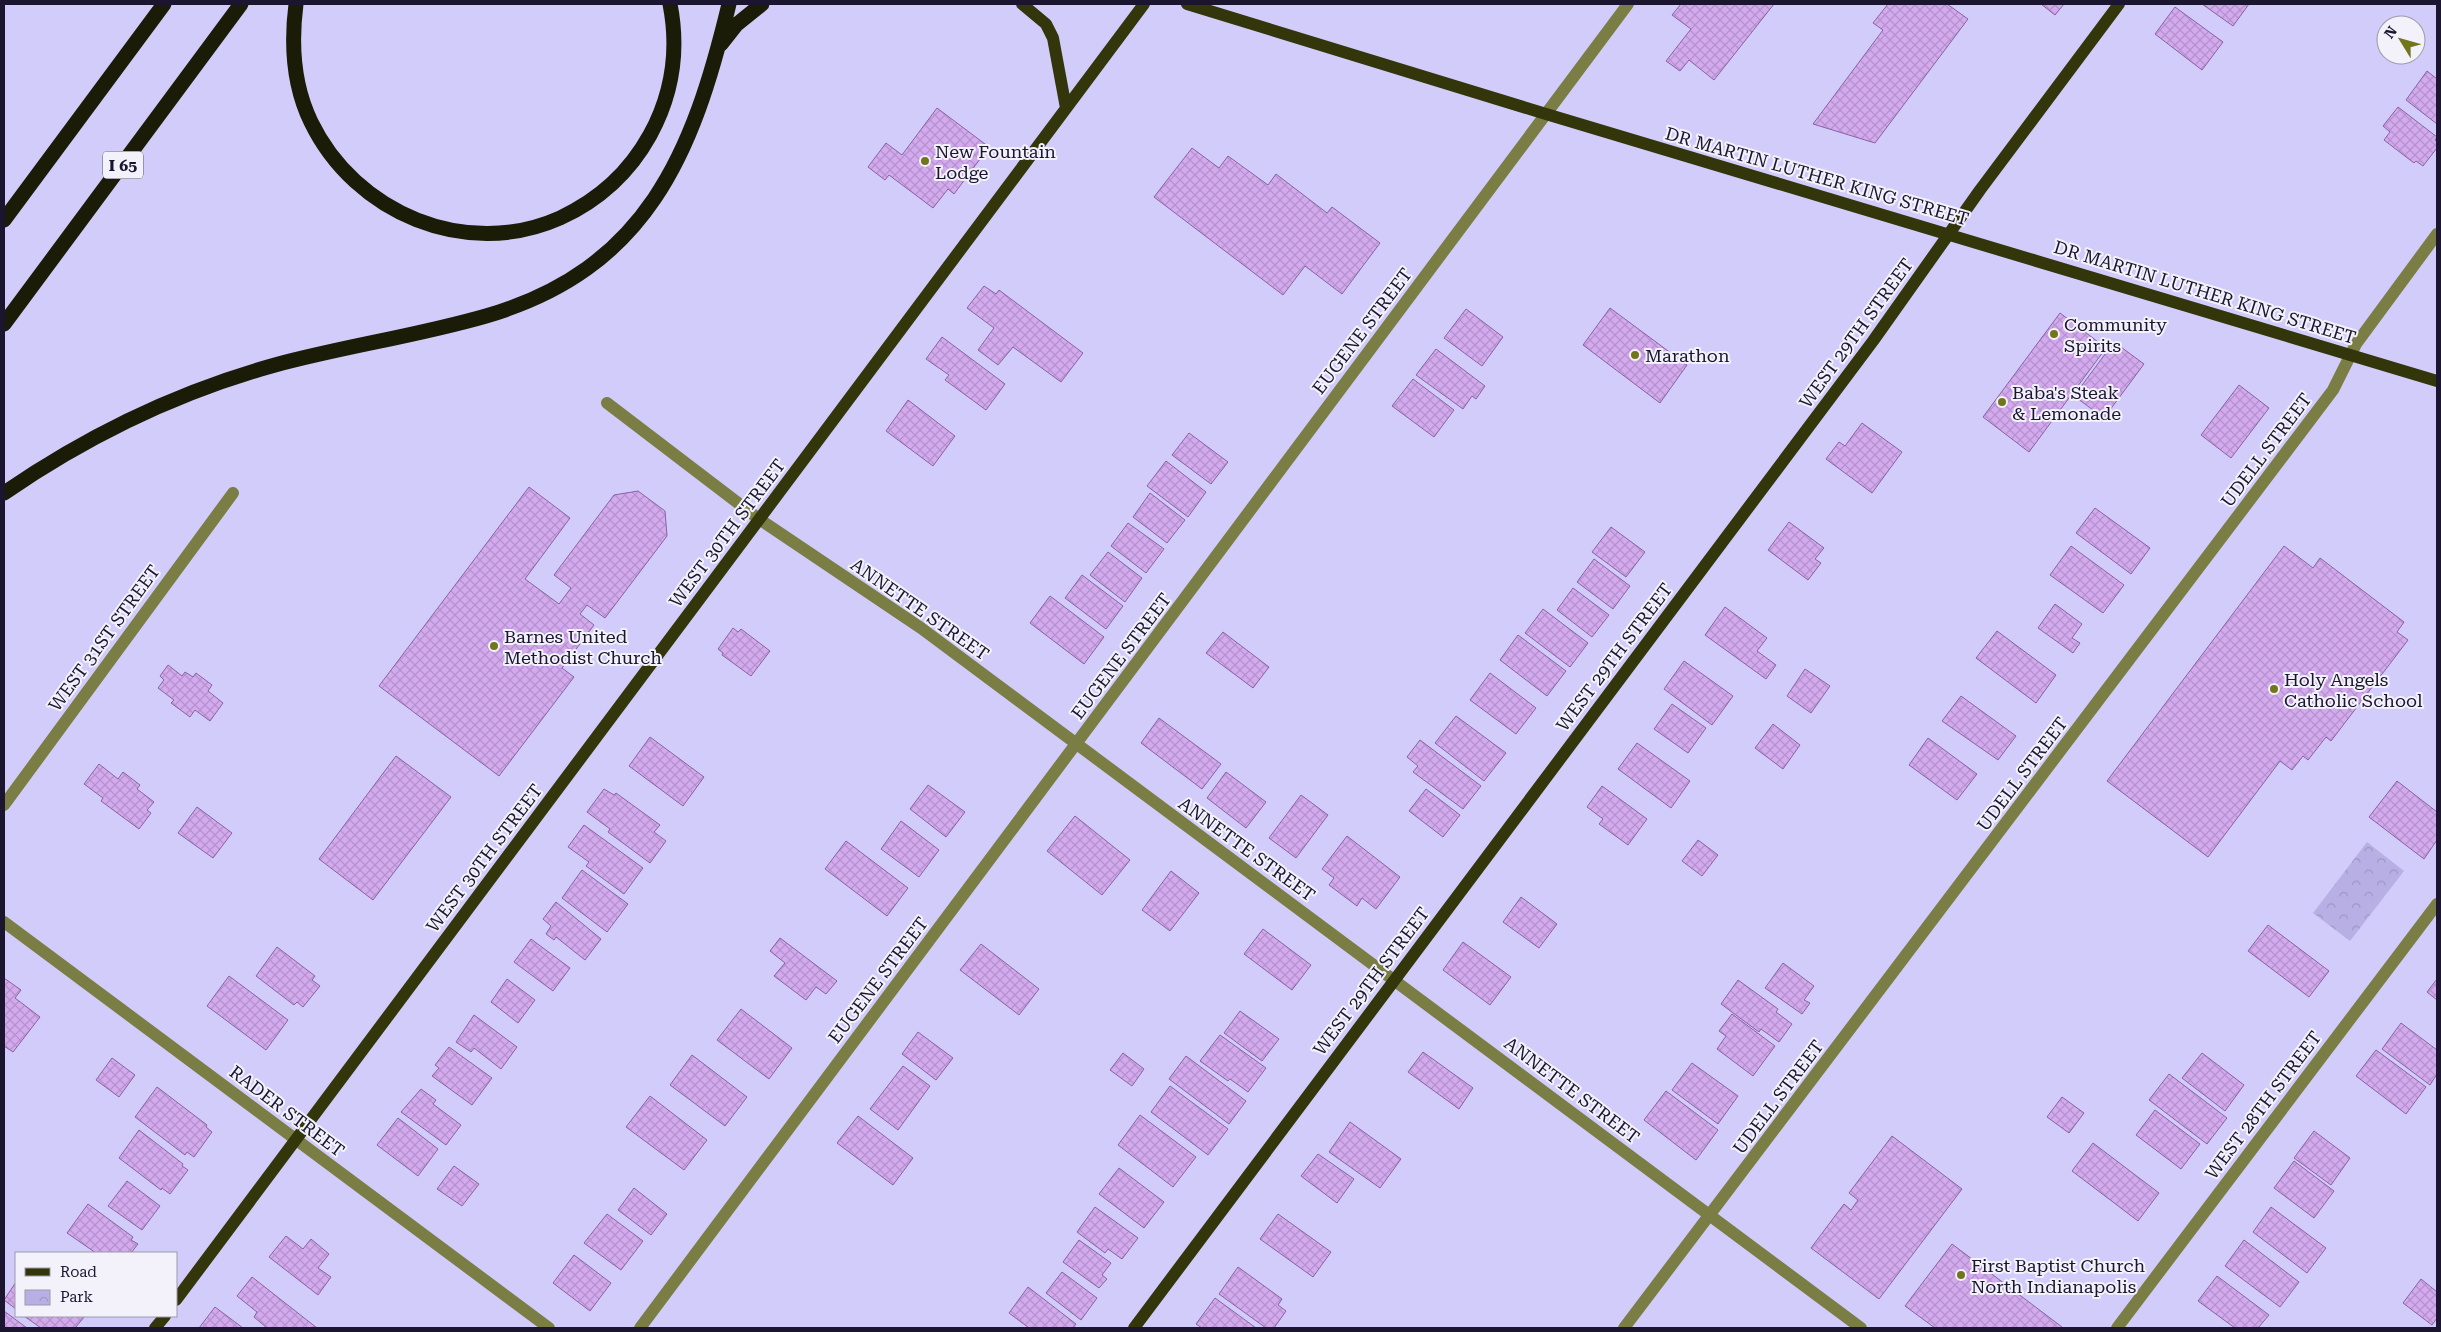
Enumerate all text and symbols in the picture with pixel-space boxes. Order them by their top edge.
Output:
north arrow [2376,15,2426,65]
text: N [2381,23,2400,41]
street label: DR MARTIN LUTHER KING STREET [1663,123,1971,229]
place label: New Fountain Lodge [935,141,1056,183]
road number: I 65 [103,152,143,178]
marker: New Fountain Lodge [919,155,931,167]
street label: DR MARTIN LUTHER KING STREET [2051,236,2359,348]
street label: WEST 29TH STREET [1795,254,1917,412]
street label: EUGENE STREET [1308,264,1416,398]
place label: Community Spirits [2064,314,2167,356]
marker: Community Spirits [2048,328,2060,340]
place label: Marathon [1645,345,1730,366]
marker: Marathon [1629,349,1641,361]
place label: Baba's Steak & Lemonade [2012,382,2121,424]
street label: UDELL STREET [2216,389,2316,511]
marker: Baba's Steak & Lemonade [1996,396,2008,408]
street label: WEST 30TH STREET [665,455,789,611]
street label: ANNETTE STREET [847,554,993,664]
street label: WEST 31ST STREET [44,561,164,715]
street label: WEST 29TH STREET [1552,579,1676,735]
street label: EUGENE STREET [1067,589,1175,723]
place label: Barnes United Methodist Church [504,626,662,668]
marker: Barnes United Methodist Church [488,640,500,652]
place label: Holy Angels Catholic School [2284,669,2423,711]
marker: Holy Angels Catholic School [2268,683,2280,695]
street label: UDELL STREET [1972,713,2072,835]
street label: WEST 30TH STREET [422,780,546,936]
street label: ANNETTE STREET [1175,792,1319,906]
street label: WEST 29TH STREET [1309,903,1433,1059]
street label: EUGENE STREET [824,913,932,1047]
street label: WEST 28TH STREET [2201,1027,2325,1183]
street label: ANNETTE STREET [1500,1032,1644,1148]
street label: UDELL STREET [1728,1036,1828,1158]
street label: RADER STREET [225,1061,349,1161]
legend [15,1252,178,1317]
place label: First Baptist Church North Indianapolis [1971,1255,2145,1297]
text: Road [60,1263,97,1281]
marker: First Baptist Church North Indianapolis [1955,1269,1967,1281]
text: Park [60,1288,94,1306]

